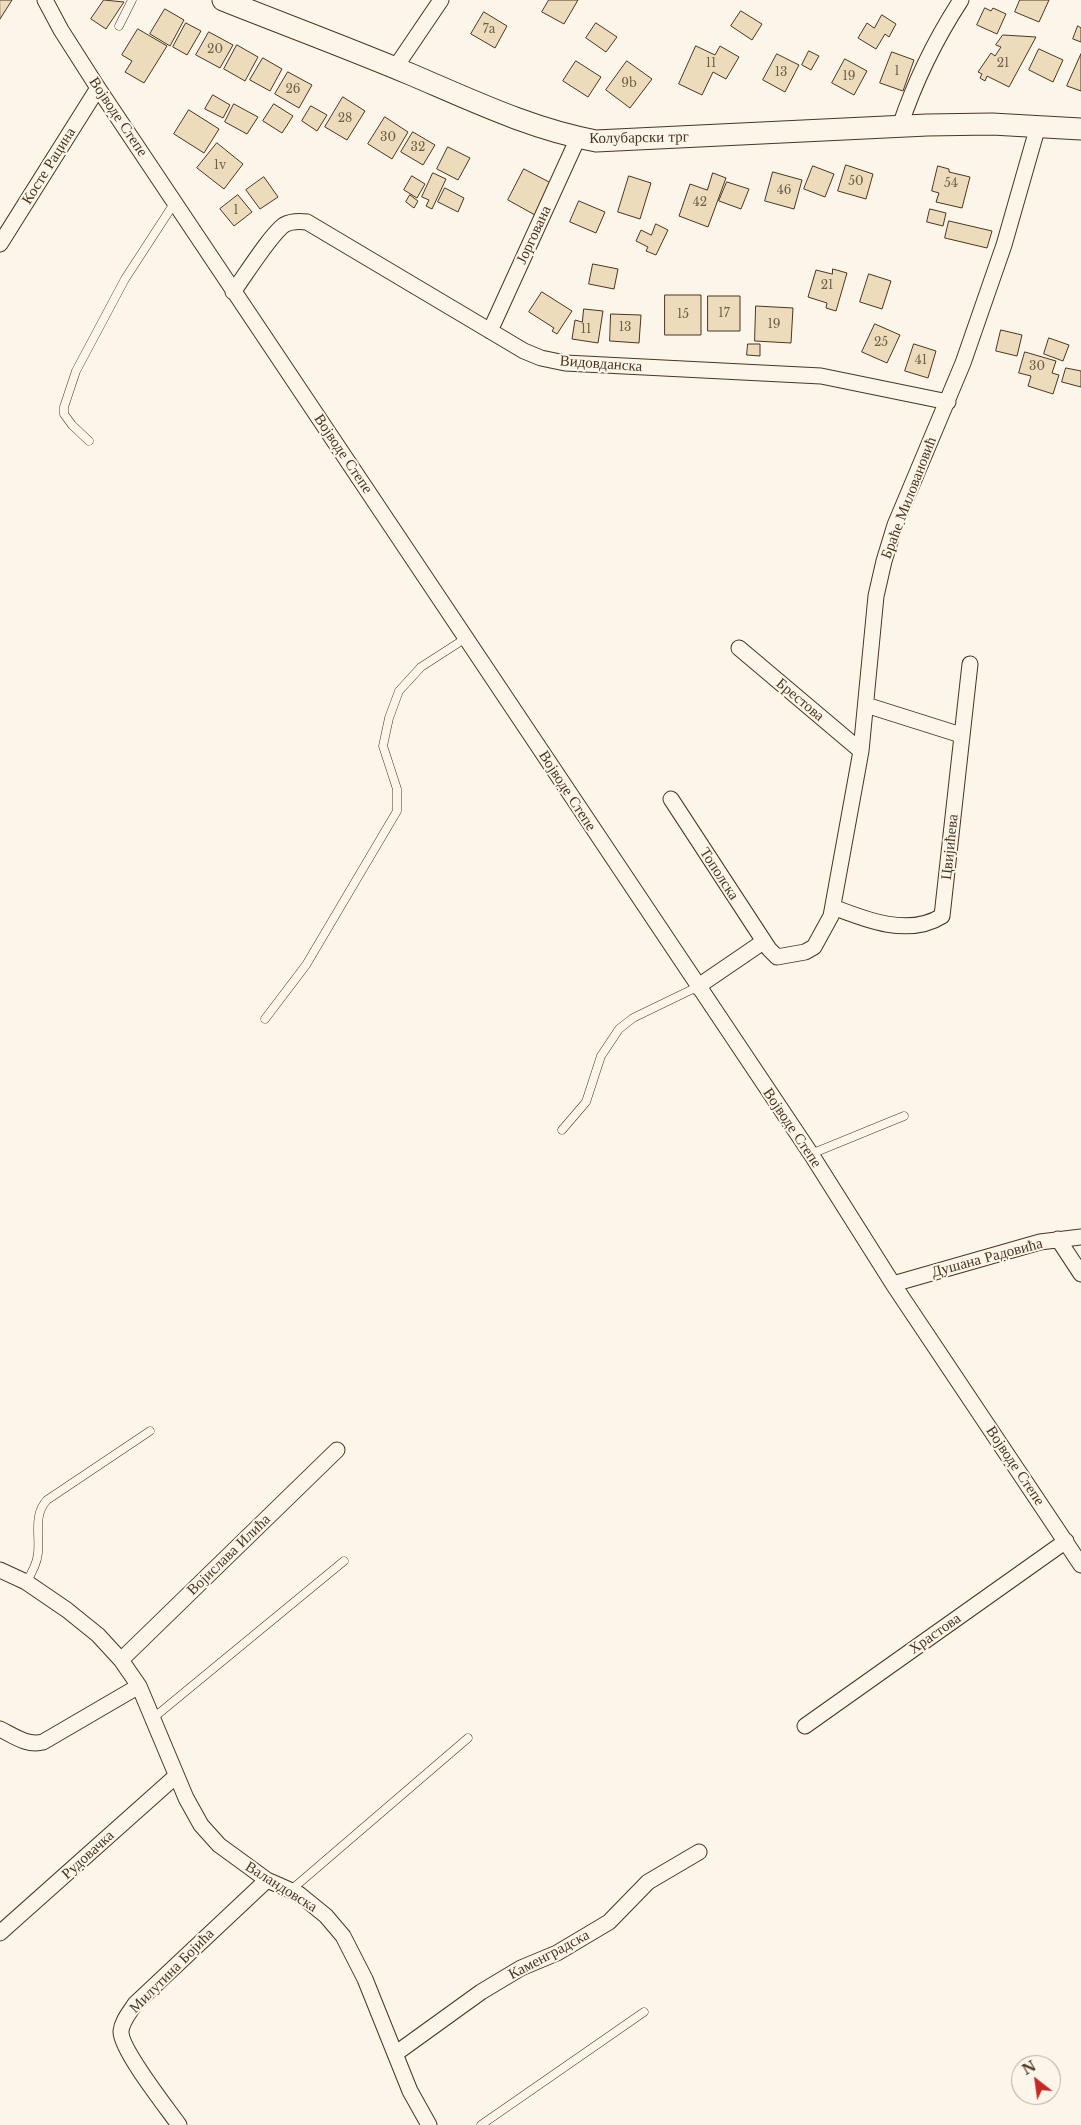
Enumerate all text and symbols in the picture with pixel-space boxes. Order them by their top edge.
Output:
house number: 7a [483,23,495,37]
house number: 20 [207,43,223,57]
house number: 11 [706,57,716,71]
house number: 21 [997,57,1009,71]
house number: 1 [894,65,900,79]
house number: 13 [775,66,787,80]
house number: 19 [842,70,856,84]
street label: Војводе Степе [85,74,151,160]
house number: 9b [621,77,637,91]
house number: 26 [285,83,301,97]
house number: 28 [338,112,352,126]
street label: Косте Рацина [18,124,80,208]
street label: Колубарски трг [589,128,689,148]
house number: 30 [380,131,396,145]
house number: 32 [411,141,425,155]
house number: 1v [214,159,226,173]
house number: 50 [848,175,864,189]
house number: 54 [944,177,958,191]
house number: 46 [777,184,791,198]
house number: 42 [693,196,707,210]
street label: Јоргована [513,203,555,267]
house number: 1 [233,204,239,218]
house number: 21 [821,279,833,293]
house number: 17 [718,307,730,321]
house number: 15 [677,308,689,322]
house number: 19 [767,318,781,332]
house number: 13 [619,321,631,335]
house number: 11 [581,323,591,337]
house number: 25 [874,336,888,350]
street label: Видовданска [559,352,643,376]
house number: 41 [915,354,927,368]
house number: 30 [1029,360,1045,374]
street label: Војводе Степе [310,411,376,497]
street label: Браће Миловановић [877,434,941,562]
street label: Брестова [772,675,828,725]
street label: Војводе Степе [534,748,600,834]
street label: Цвијићева [938,813,962,881]
street label: Тополска [695,844,743,904]
street label: Војводе Степе [759,1085,825,1171]
street label: Душана Радовића [929,1235,1045,1281]
street label: Војводе Степе [982,1423,1048,1509]
street label: Војислава Илића [184,1511,274,1599]
street label: Храстова [906,1610,964,1658]
street label: Рудовачка [58,1827,118,1883]
street label: Валандовска [242,1858,320,1916]
street label: Милутина Бојића [126,1925,218,2017]
street label: Каменградска [506,1926,592,1984]
north arrow [1011,2055,1061,2105]
text: N [1019,2057,1039,2079]

